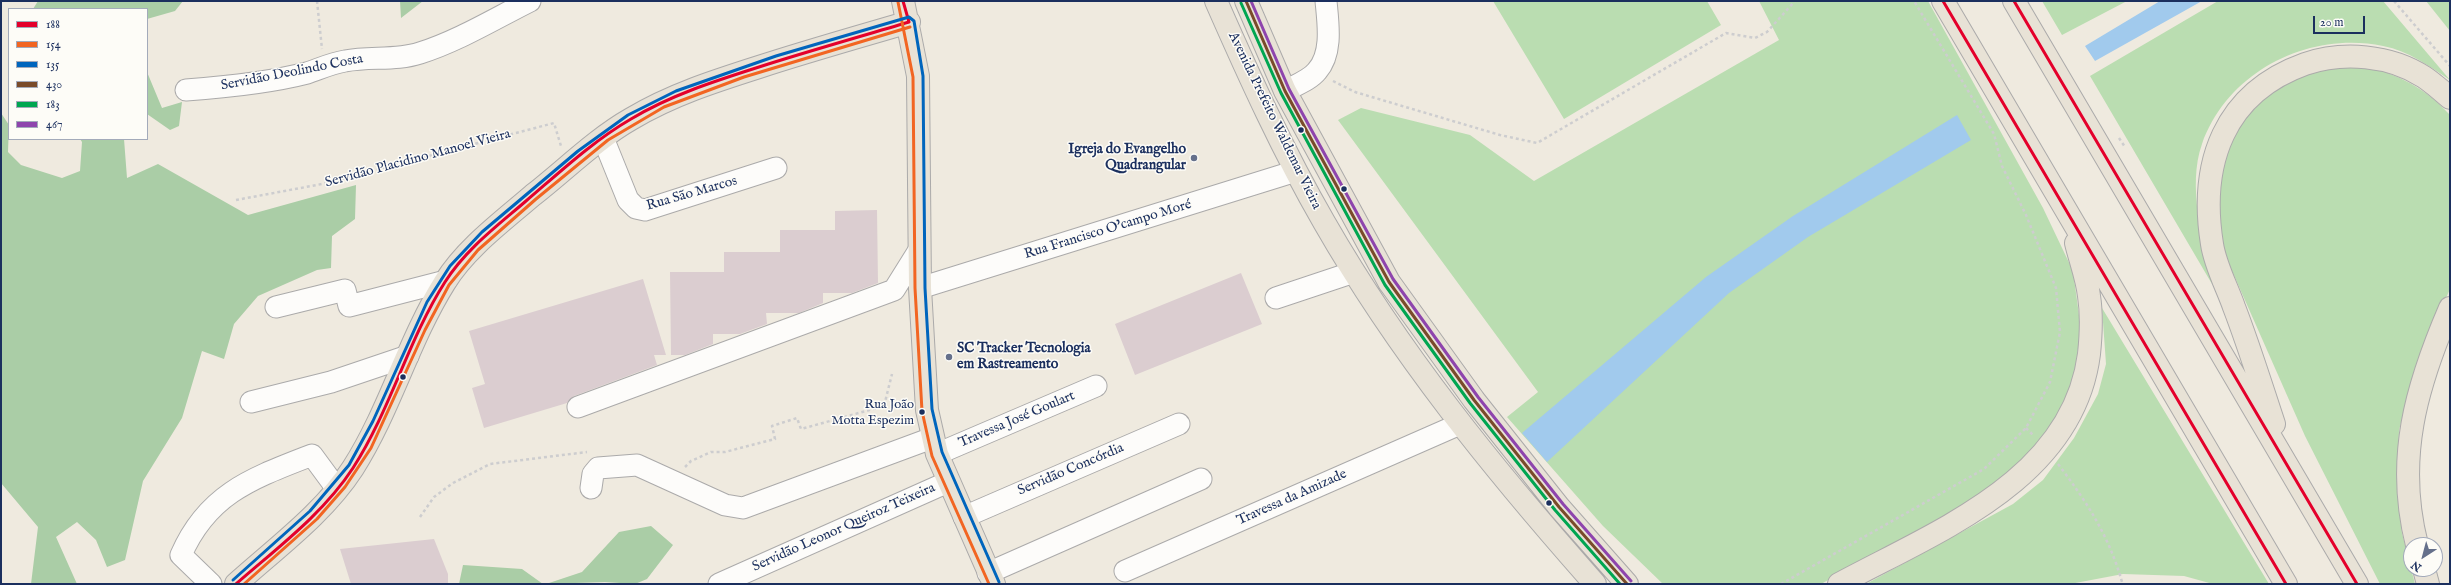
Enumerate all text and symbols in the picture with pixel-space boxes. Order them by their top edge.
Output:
legend [8,8,148,140]
scale bar [2315,8,2367,34]
text: 20 m [2320,15,2343,30]
text: 188 [46,17,60,32]
street label: Avenida Prefeito Waldemar Vieira [1224,30,1324,212]
text: 154 [46,37,61,52]
street label: Servidão Deolindo Costa [220,51,364,95]
text: 135 [46,57,59,72]
text: 430 [46,77,62,92]
text: 183 [46,97,60,112]
text: 467 [46,117,63,132]
unlabelled marker [1296,125,1306,135]
street label: Servidão Placidino Manoel Vieira [323,126,513,192]
place label: Igreja do Evangelho Quadrangular [1068,142,1186,174]
marker: Igreja do Evangelho Quadrangular [1189,153,1199,163]
street label: Rua São Marcos [645,173,739,215]
unlabelled marker [1339,184,1349,194]
street label: Rua Francisco O'campo Moré [1022,197,1194,263]
place label: SC Tracker Tecnologia em Rastreamento [957,341,1091,374]
marker: SC Tracker Tecnologia em Rastreamento [944,352,954,362]
unlabelled marker [398,372,408,382]
street label: Travessa José Goulart [956,388,1078,452]
place label: Rua João Motta Espezim [831,397,914,428]
marker: Rua João Motta Espezim [917,407,927,417]
street label: Servidão Concórdia [1015,440,1127,500]
street label: Travessa da Amizade [1234,466,1350,530]
street label: Servidão Leonor Queiroz Teixeira [750,480,938,576]
unlabelled marker [1544,498,1554,508]
north arrow [2403,537,2443,577]
text: N [2409,557,2425,574]

